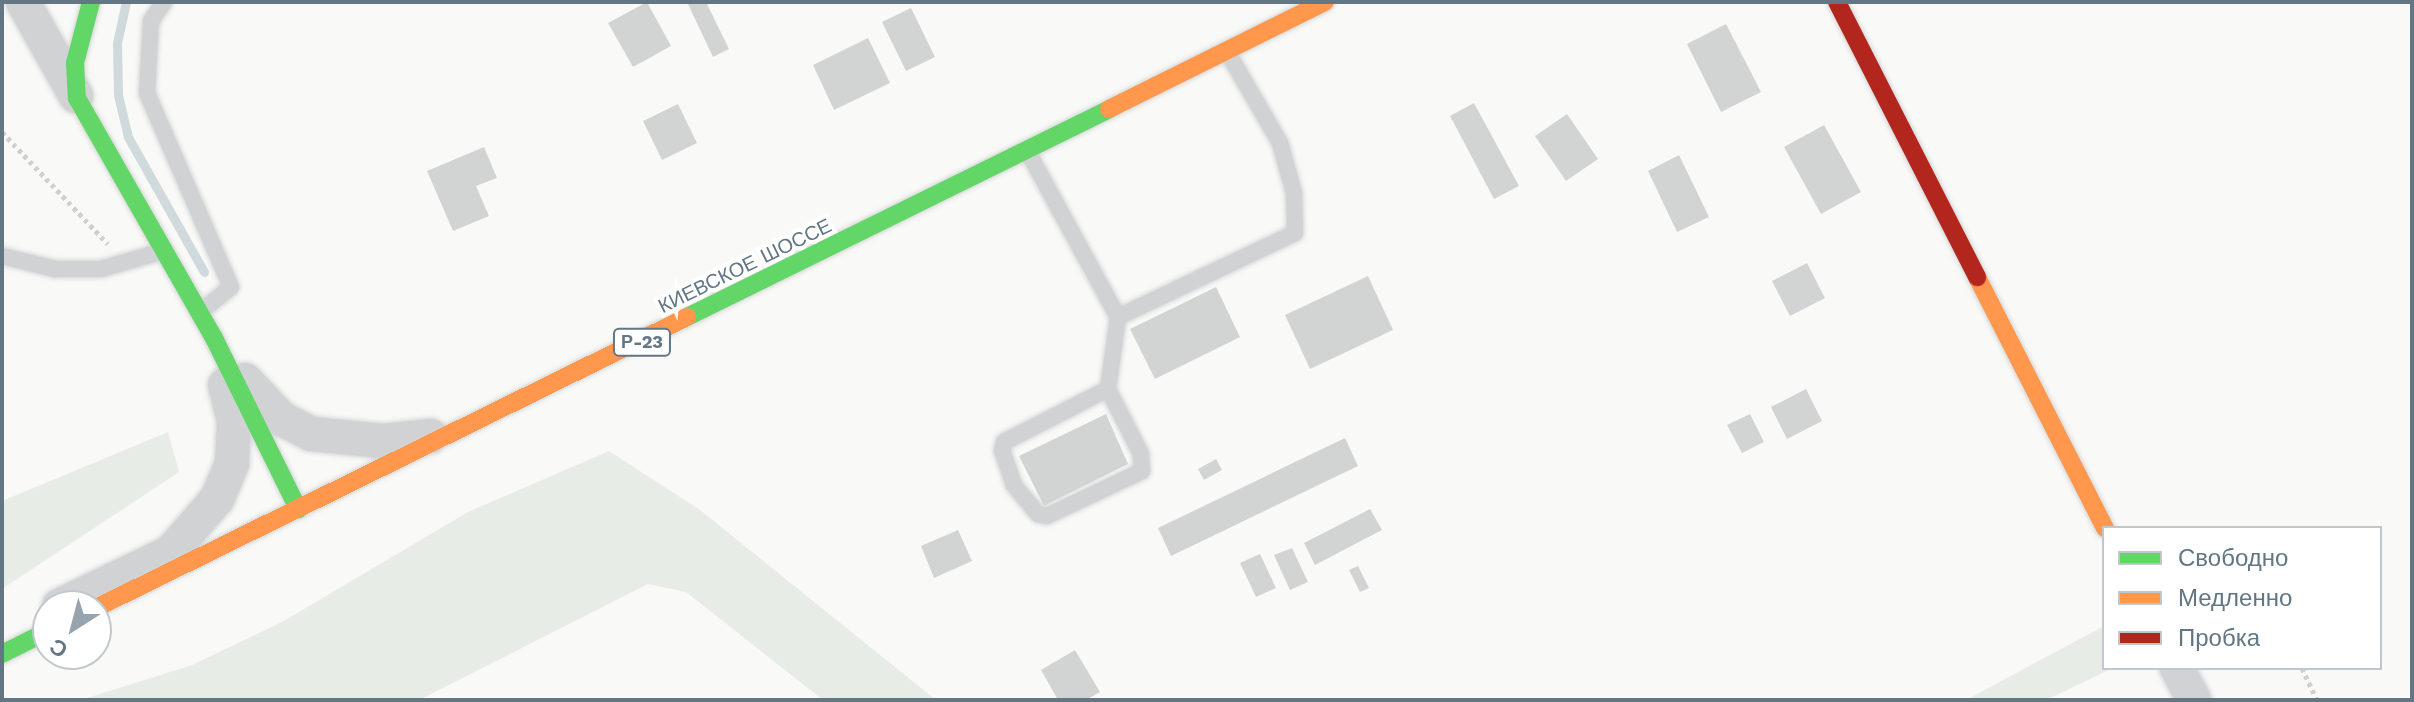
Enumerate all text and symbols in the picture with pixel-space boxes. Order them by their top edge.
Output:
street label: КИЕВСКОЕ ШОССЕ [654,214,836,318]
road number: Р-23 [612,328,672,356]
legend [2102,526,2382,670]
text: Свободно [2178,544,2288,572]
text: Медленно [2178,584,2292,612]
north arrow [32,590,112,670]
text: Пробка [2178,624,2260,652]
text: С [45,633,73,663]

